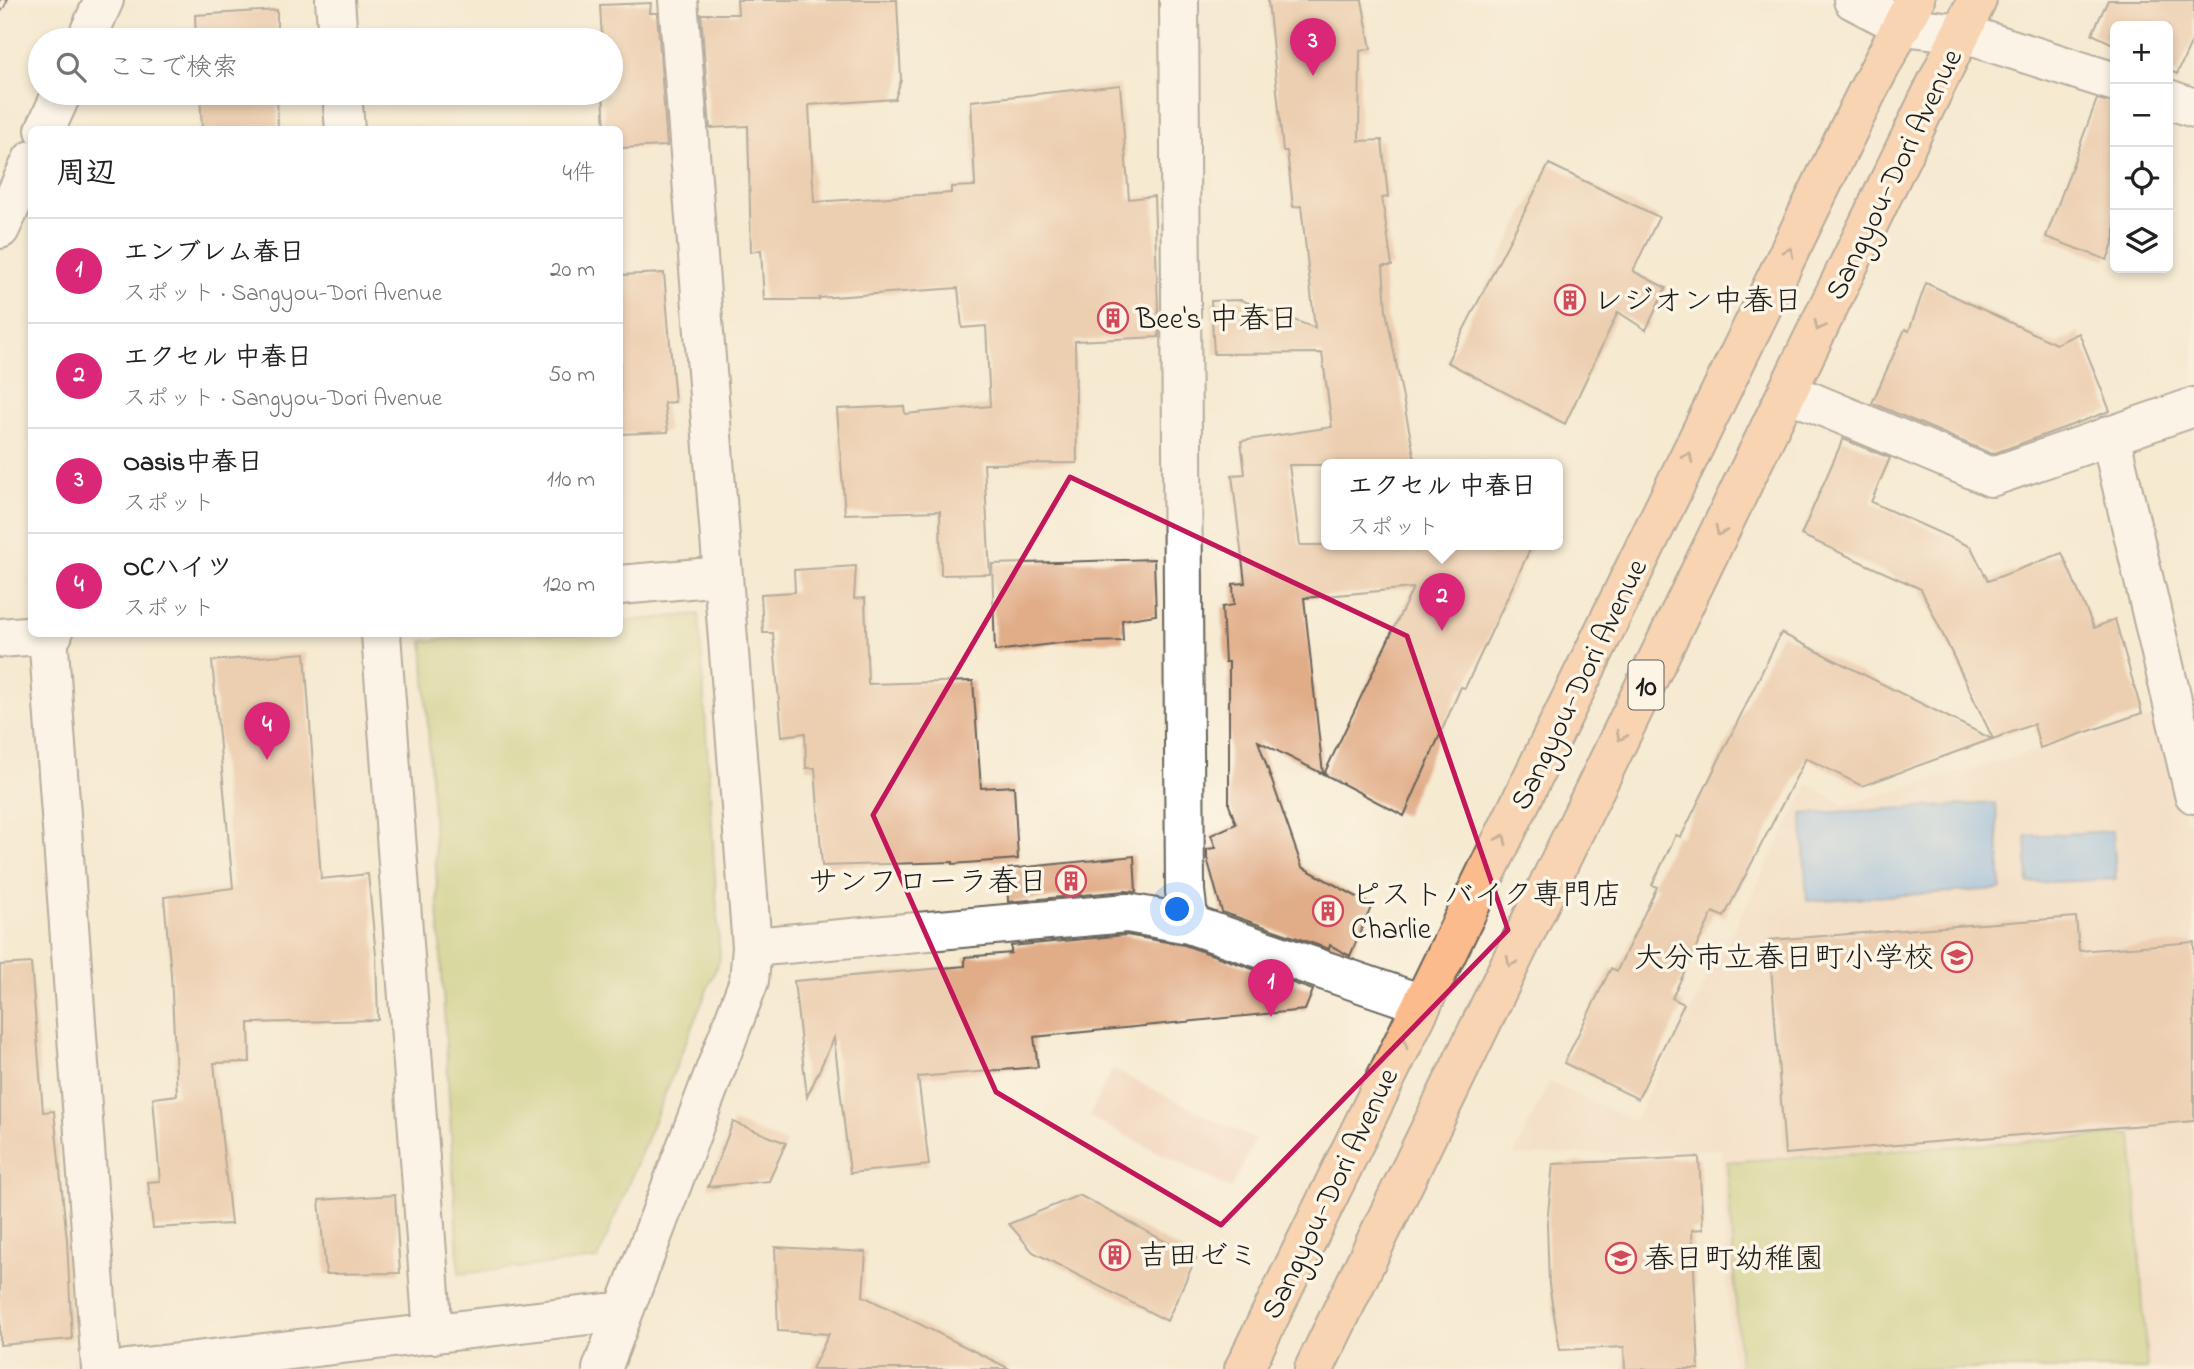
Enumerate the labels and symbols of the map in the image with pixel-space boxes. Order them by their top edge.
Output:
pin: 3 [1290,18,1336,76]
street label: Sangyou-Dori Avenue [1816,42,1976,308]
one-way arrow [1780,247,1794,259]
place label: レジオン中春日 [1593,281,1803,325]
building icon: レジオン中春日 [1553,283,1587,317]
place label: Bee's 中春日 [1135,299,1299,343]
building icon: Bee's 中春日 [1096,301,1130,335]
one-way arrow [1814,319,1828,331]
one-way arrow [1680,452,1694,464]
one-way arrow [1715,524,1729,536]
street label: Sangyou-Dori Avenue [1501,552,1661,818]
pin: 2 [1419,573,1465,631]
road number: 10 [1628,660,1664,710]
pin: 4 [244,702,290,760]
one-way arrow [1615,729,1629,741]
one-way arrow [1494,834,1508,846]
place label: サンフローラ春日 [808,862,1048,906]
building icon: サンフローラ春日 [1054,864,1088,898]
place label: ピストバイク専門店 Charlie [1351,875,1622,953]
your location [1160,892,1194,926]
building icon: ピストバイク専門店 Charlie [1311,894,1345,928]
place label: 大分市立春日町小学校 [1634,938,1934,982]
school or university icon: 大分市立春日町小学校 [1940,940,1974,974]
one-way arrow [1505,955,1519,967]
pin: 1 [1248,959,1294,1017]
one-way arrow [1394,1038,1408,1050]
street label: Sangyou-Dori Avenue [1252,1061,1412,1327]
place label: 吉田ゼミ [1138,1236,1258,1280]
building icon: 吉田ゼミ [1098,1238,1132,1272]
place label: 春日町幼稚園 [1644,1239,1824,1283]
school or university icon: 春日町幼稚園 [1604,1241,1638,1275]

